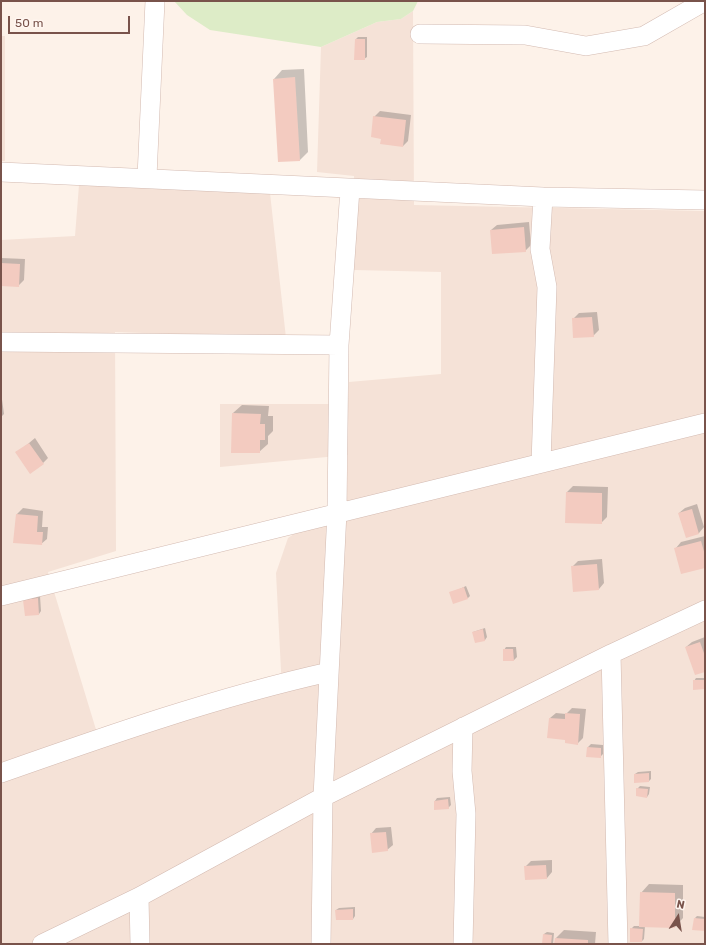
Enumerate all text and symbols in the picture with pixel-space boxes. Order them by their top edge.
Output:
scale bar [10,8,132,34]
text: 50 m [15,16,43,30]
north arrow [658,897,698,937]
text: N [675,898,686,912]

